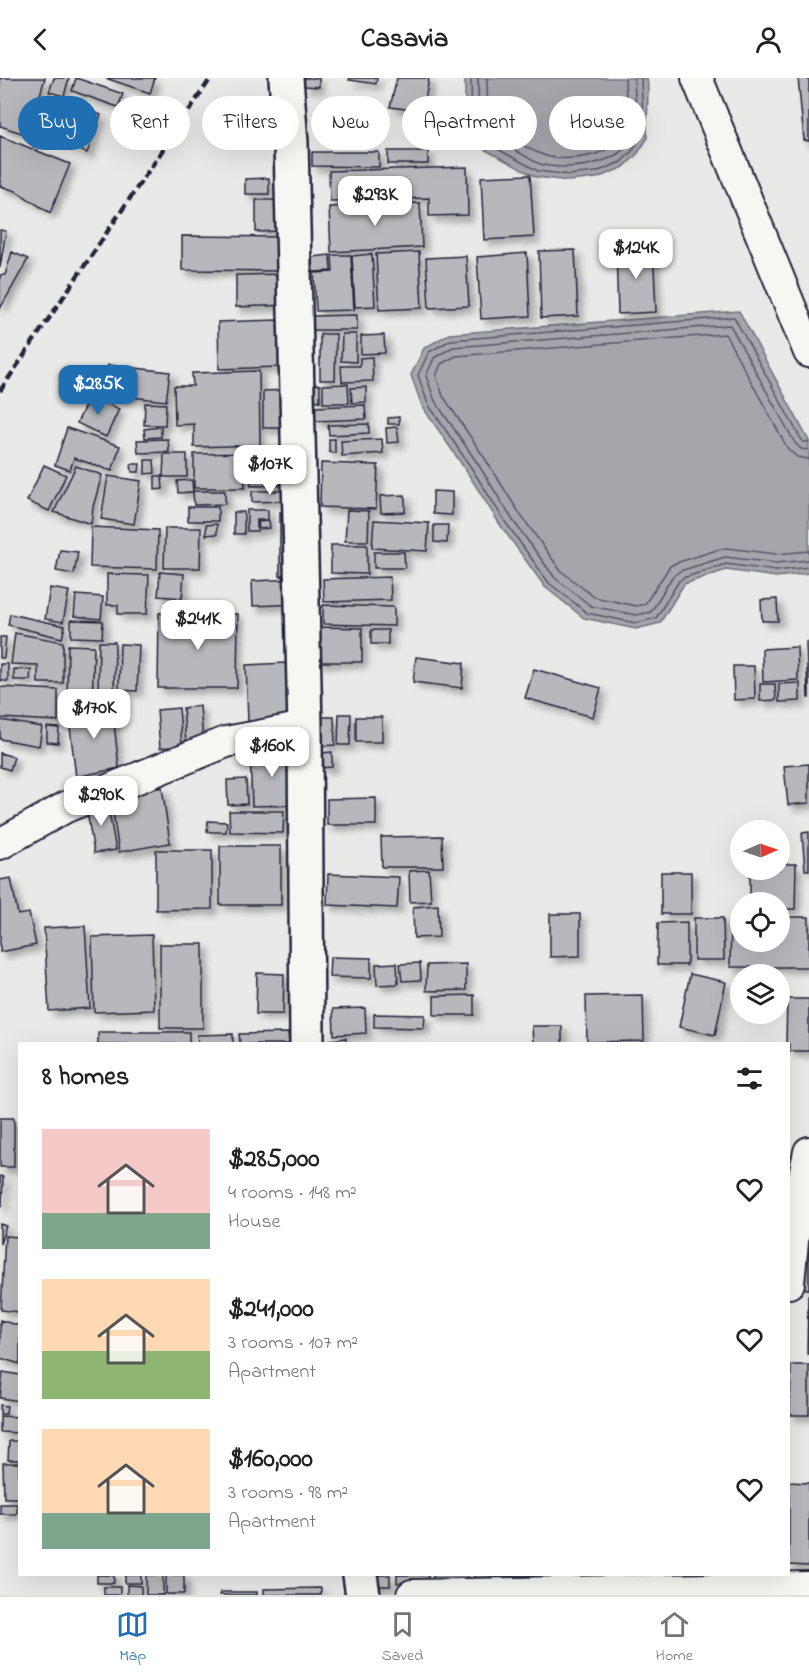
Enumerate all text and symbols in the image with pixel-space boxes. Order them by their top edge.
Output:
text: Casavia [361,20,448,59]
icon: back [24,23,57,56]
icon: person [752,23,785,56]
chip: Buy [18,96,98,150]
chip: Rent [110,96,190,150]
chip: Filters [202,96,299,150]
chip: New [311,96,390,150]
chip: Apartment [402,96,537,150]
chip: House [549,96,646,150]
pin: $293K [333,176,417,227]
text: $293K [352,181,398,210]
pin: $124K [594,229,678,280]
text: $124K [613,234,659,263]
pin: $285K [56,365,140,416]
text: $285K [73,370,123,399]
pin: $107K [228,445,312,496]
text: $107K [247,450,293,479]
pin: $241K [156,600,240,651]
text: $241K [175,605,221,634]
pin: $170K [52,689,136,740]
text: $170K [71,694,117,723]
pin: $160K [230,727,314,778]
text: $160K [249,732,295,761]
pin: $290K [59,776,143,827]
text: $290K [78,781,124,810]
north arrow [730,820,790,880]
map controls [730,820,790,1024]
button: locate [730,892,790,952]
button: layers [730,964,790,1024]
text: 8 homes [42,1059,129,1097]
icon: filters [733,1062,766,1095]
text: $285,000 [228,1141,319,1179]
icon: home [90,1153,162,1225]
icon: heart [733,1173,766,1206]
text: 4 rooms · 148 m² [228,1179,357,1208]
text: House [228,1208,281,1237]
text: $241,000 [228,1291,314,1329]
icon: home [90,1303,162,1375]
icon: heart [733,1323,766,1356]
text: 3 rooms · 107 m² [228,1329,358,1358]
text: Apartment [228,1358,316,1387]
text: $160,000 [228,1441,313,1479]
icon: home [90,1453,162,1525]
icon: heart [733,1473,766,1506]
text: 3 rooms · 98 m² [228,1479,348,1508]
text: Apartment [228,1508,316,1537]
tab: Map [116,1608,149,1668]
tab: Saved [382,1608,423,1668]
tab: Home [656,1608,693,1668]

